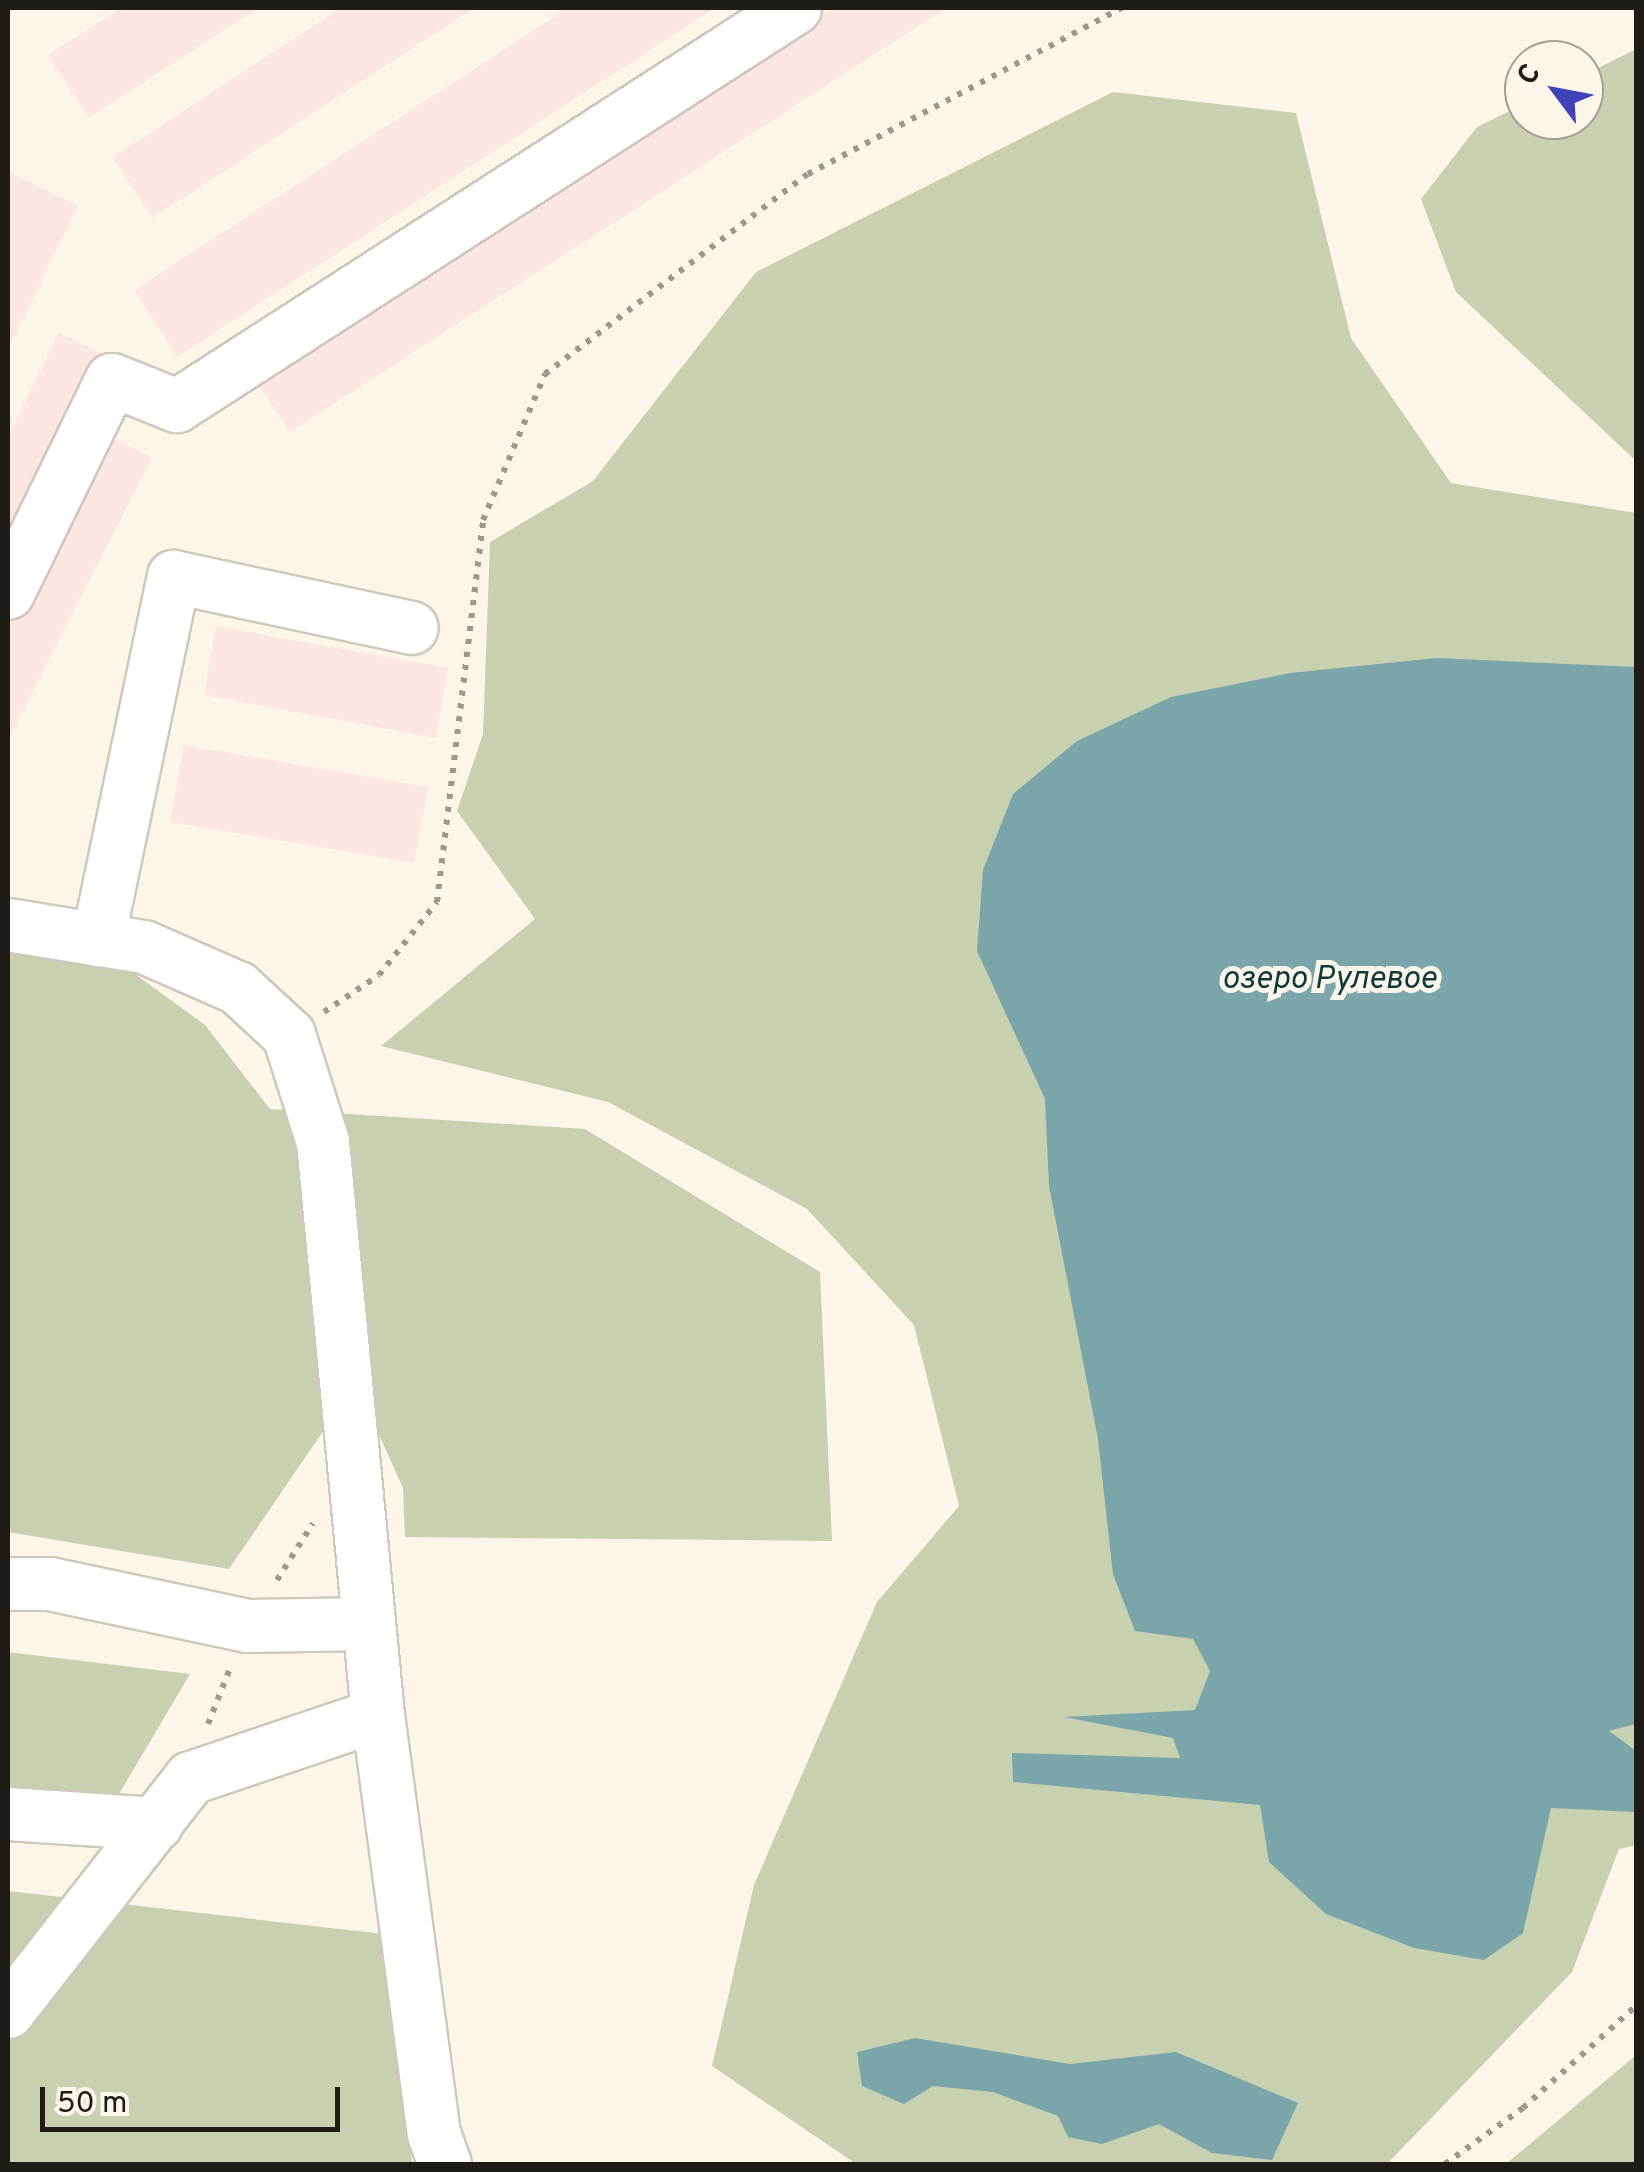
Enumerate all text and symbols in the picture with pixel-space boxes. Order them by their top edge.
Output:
north arrow [1504,40,1604,140]
text: С [1510,58,1550,92]
water label: озеро Рулевое [1222,961,1436,999]
scale bar [45,2067,345,2129]
text: 50 m [57,2086,127,2123]

